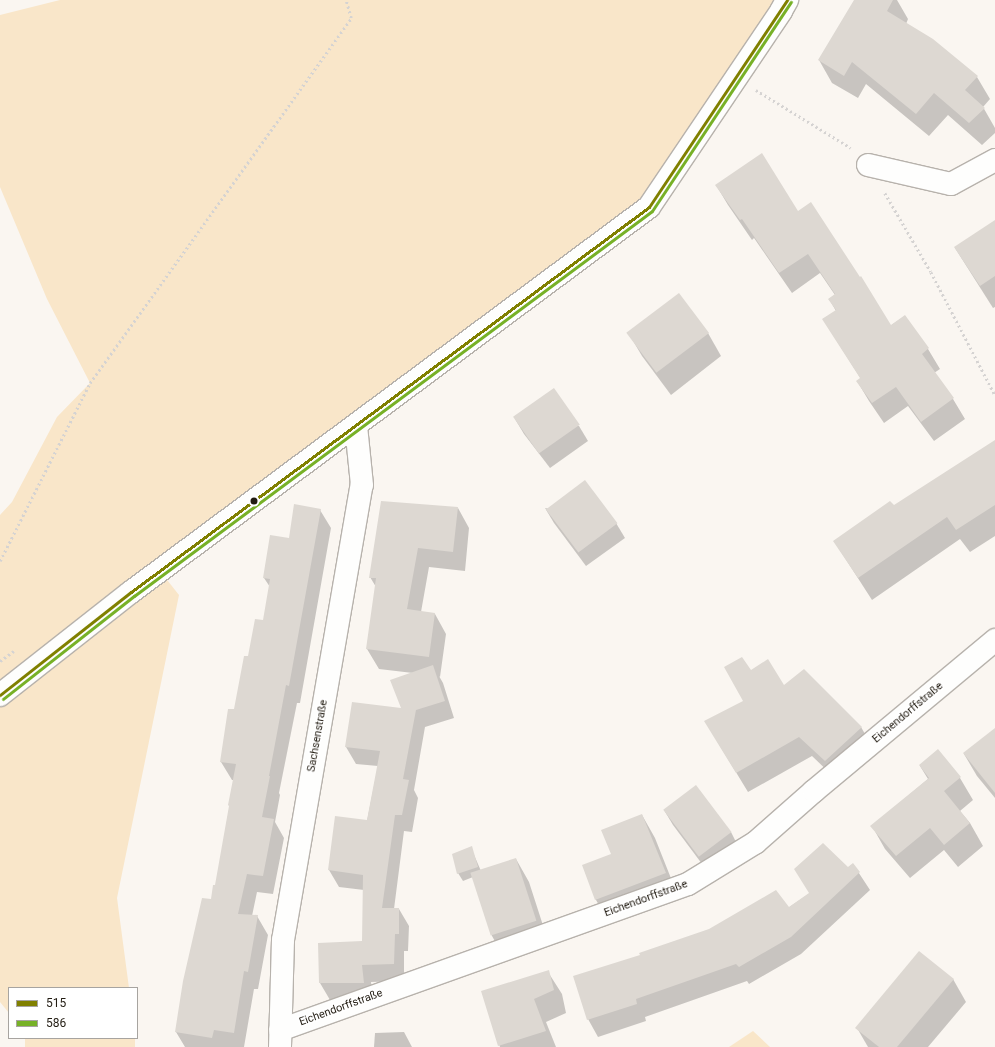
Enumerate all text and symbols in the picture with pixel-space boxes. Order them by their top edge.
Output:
unlabelled marker [249,496,259,506]
street label: Eichendorffstraße [870,680,946,746]
street label: Sachsenstraße [305,699,331,773]
street label: Eichendorffstraße [603,878,689,920]
legend [8,987,138,1039]
street label: Eichendorffstraße [298,987,384,1029]
text: 515 [46,996,66,1010]
text: 586 [46,1016,66,1030]

